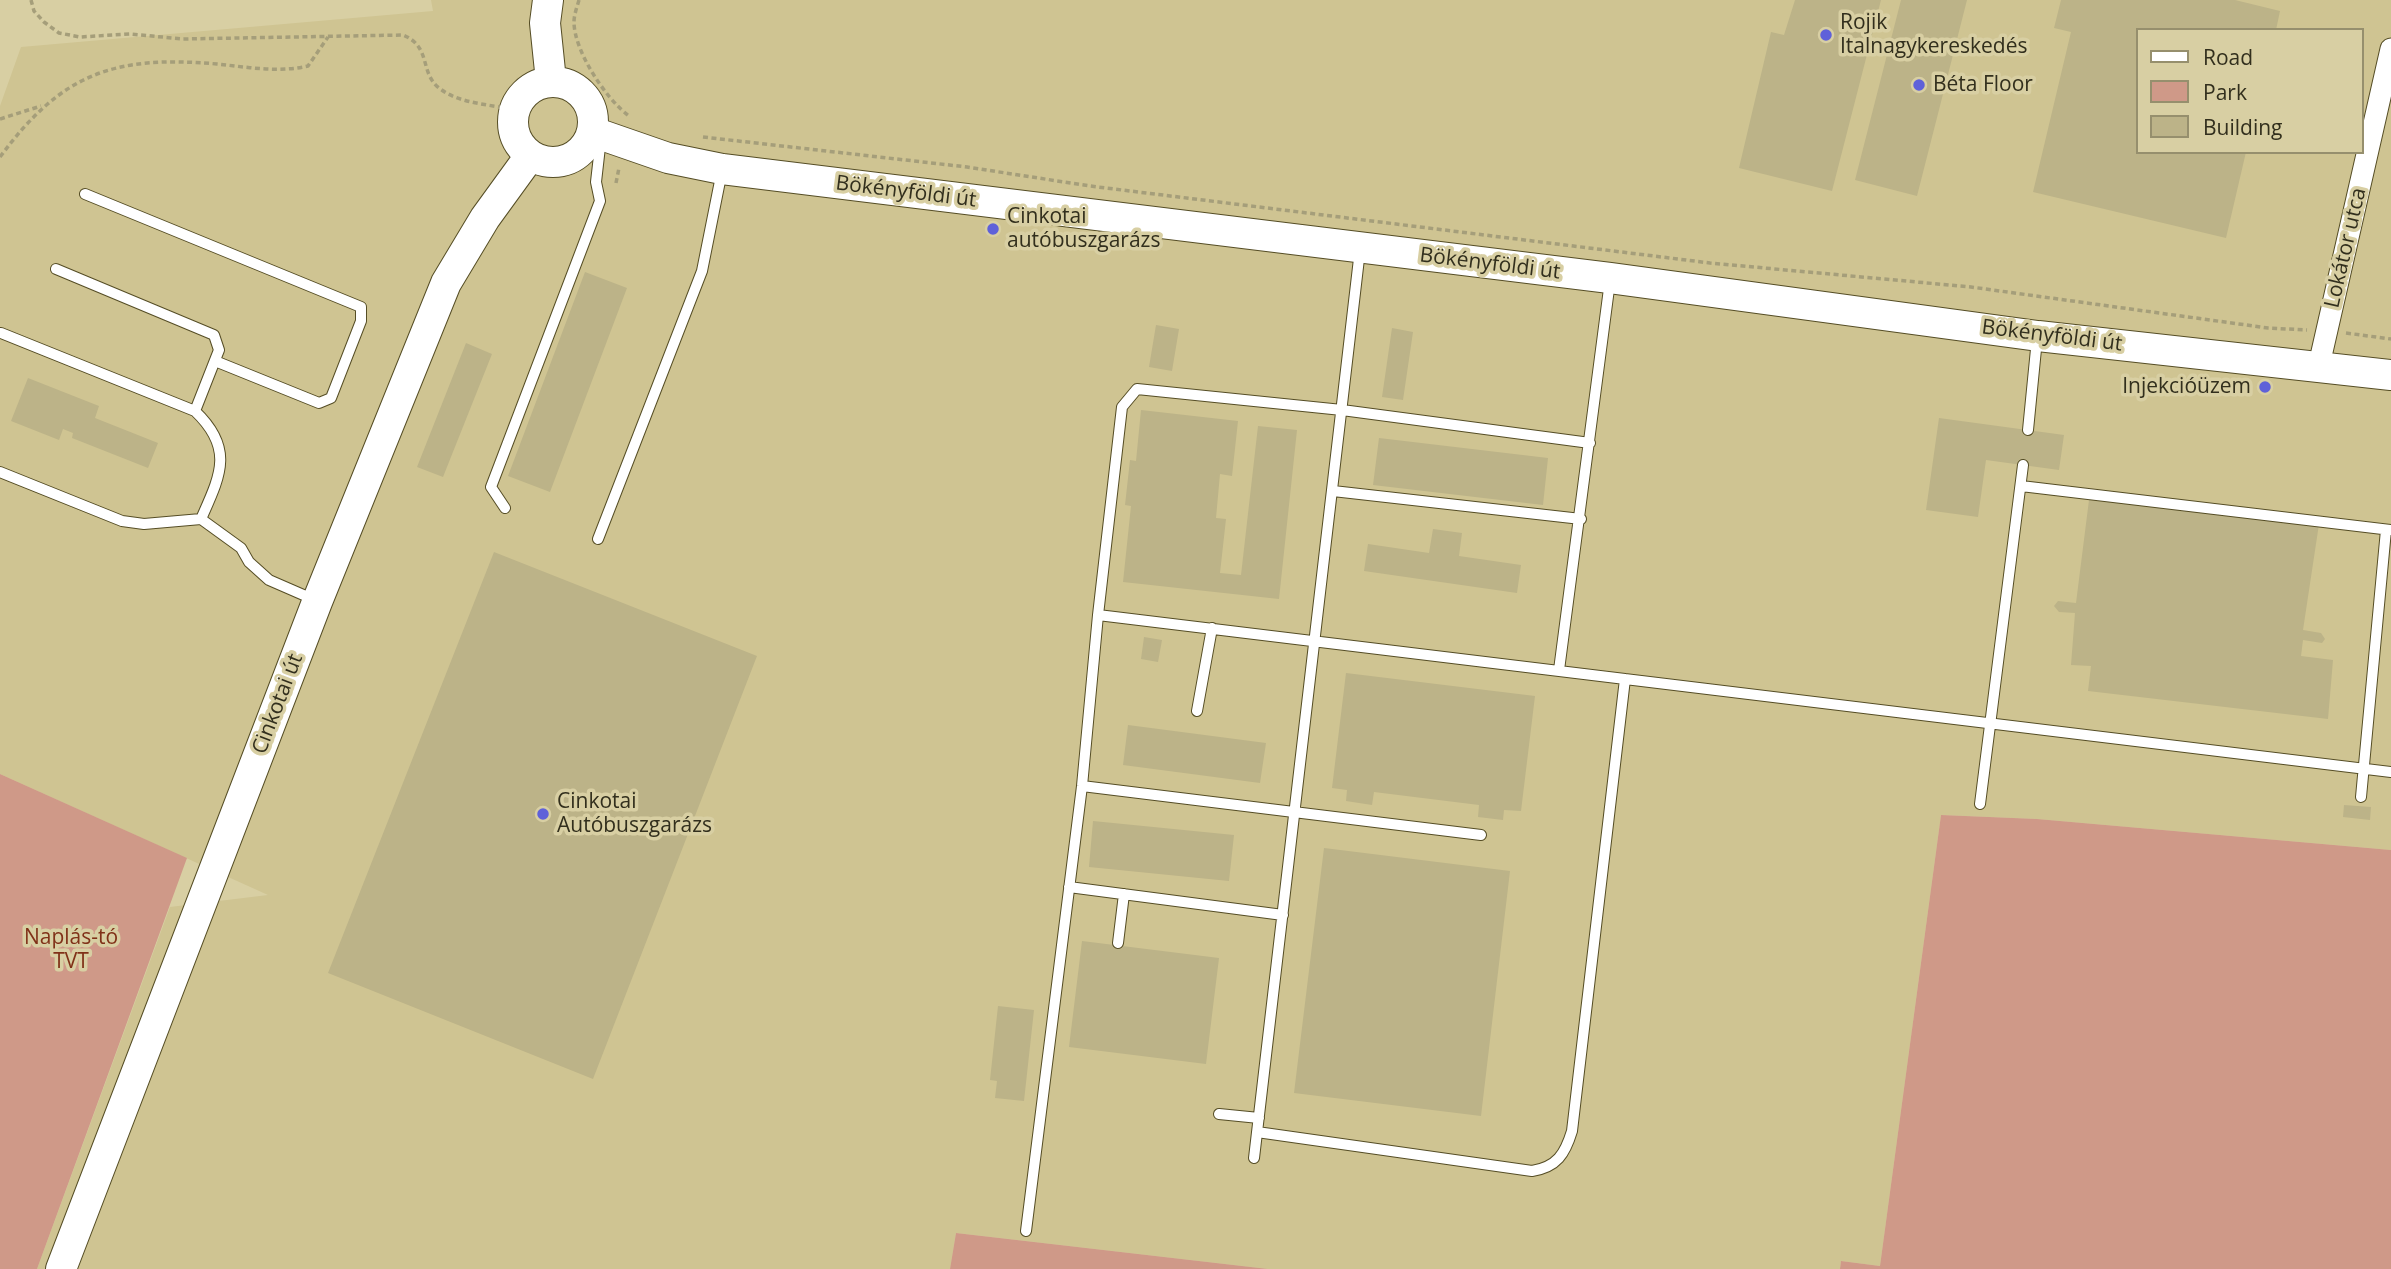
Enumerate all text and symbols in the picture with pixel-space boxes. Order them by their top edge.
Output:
place label: Rojik Italnagykereskedés [1840,10,2027,60]
marker: Rojik Italnagykereskedés [1818,27,1834,43]
legend [2136,28,2363,154]
text: Road [2203,43,2253,71]
place label: Béta Floor [1933,72,2033,98]
marker: Béta Floor [1911,77,1927,93]
text: Park [2203,78,2247,106]
text: Building [2203,113,2282,141]
street label: Bökényföldi út [834,171,978,213]
street label: Lokátor utca [2320,185,2372,311]
place label: Cinkotai autóbuszgarázs [1007,204,1160,254]
marker: Cinkotai autóbuszgarázs [985,221,1001,237]
street label: Bökényföldi út [1418,243,1562,285]
street label: Bökényföldi út [1980,315,2124,357]
place label: Injekcióüzem [2122,374,2251,400]
marker: Injekcióüzem [2257,379,2273,395]
street label: Cinkotai út [247,650,309,758]
place label: Cinkotai Autóbuszgarázs [557,789,712,839]
marker: Cinkotai Autóbuszgarázs [535,806,551,822]
park label: Naplás-tó TVT [24,925,118,975]

